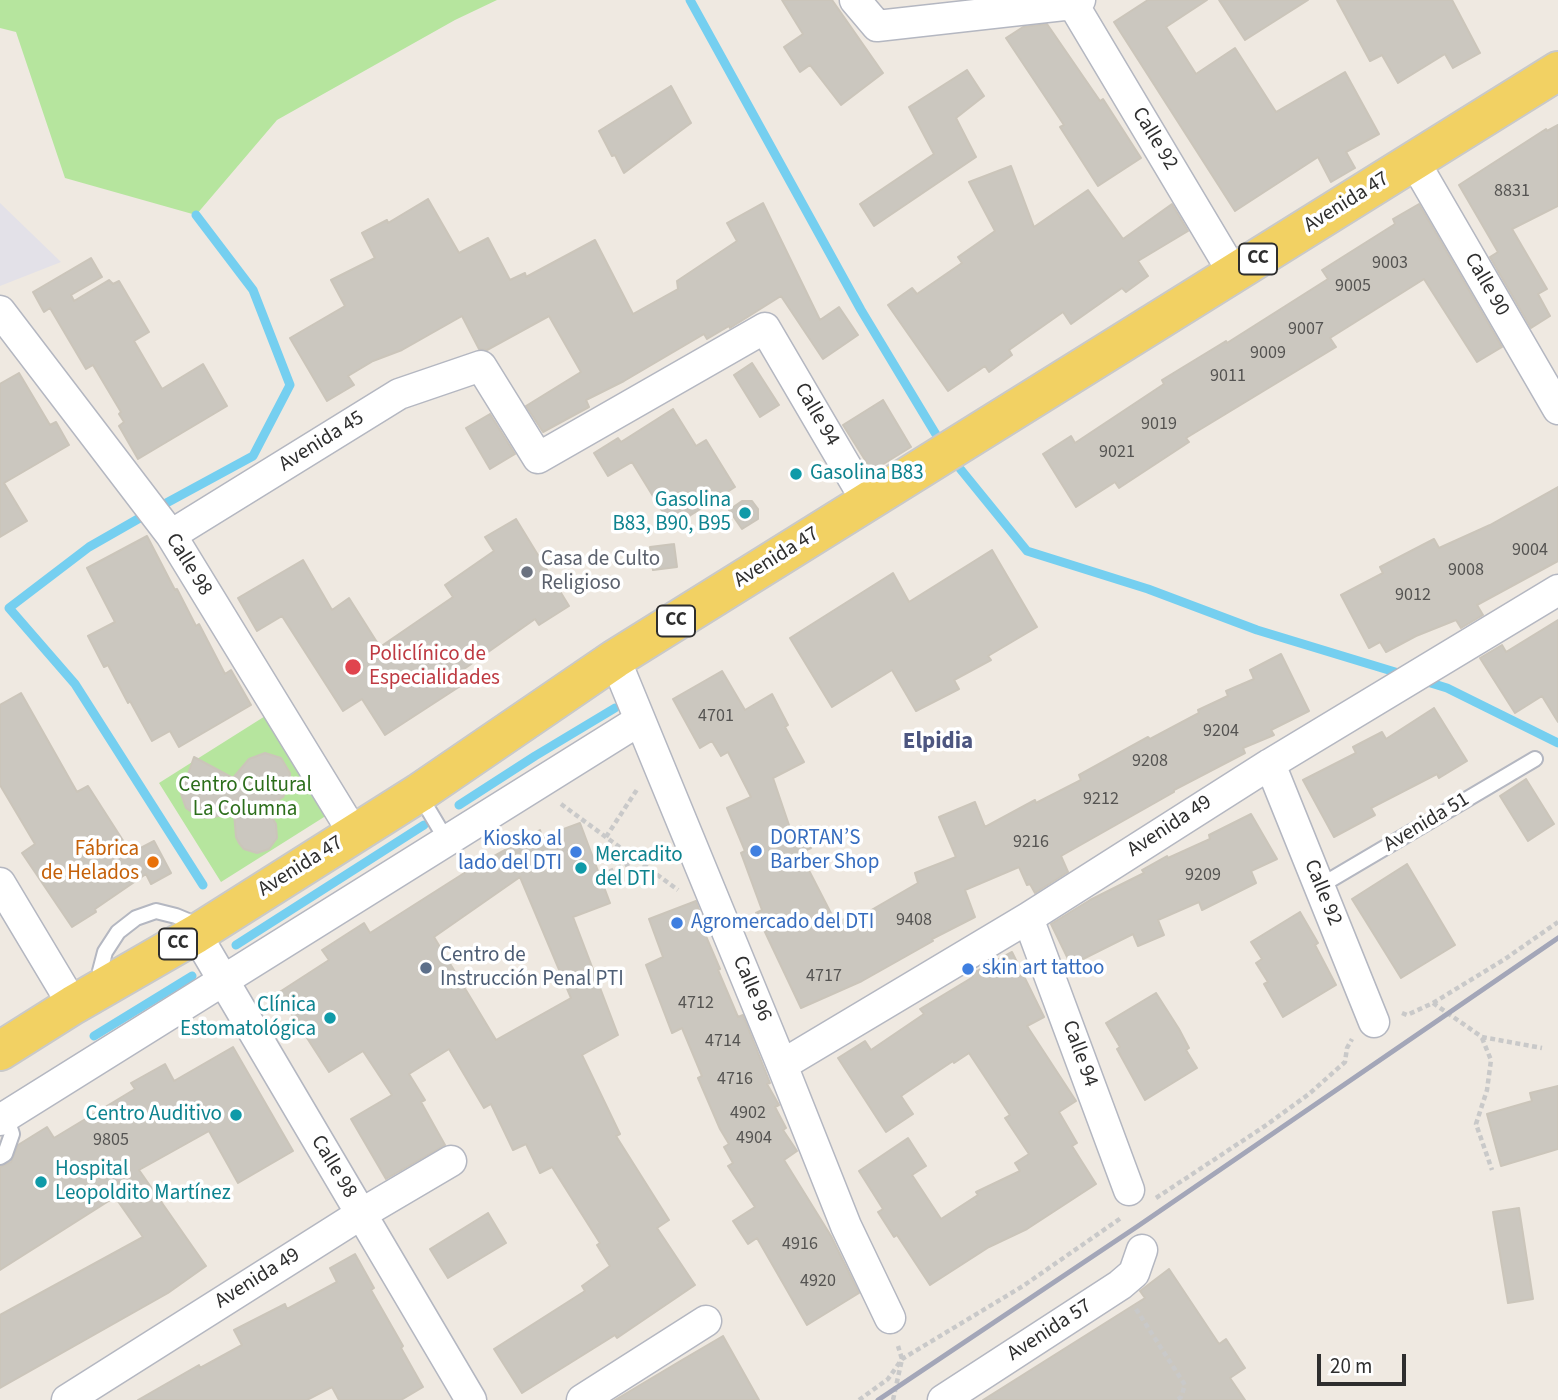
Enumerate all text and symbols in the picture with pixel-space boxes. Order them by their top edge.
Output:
street label: Calle 92 [1125,103,1183,175]
street label: Avenida 47 [1300,167,1394,239]
house number: 8831 [1494,181,1530,203]
road number: CC [1239,244,1277,274]
street label: Calle 90 [1458,249,1514,321]
house number: 9003 [1372,253,1408,275]
house number: 9005 [1335,276,1371,298]
house number: 9007 [1288,319,1324,341]
house number: 9009 [1250,343,1286,365]
house number: 9011 [1210,366,1246,388]
street label: Calle 94 [788,379,844,451]
street label: Avenida 45 [275,406,369,478]
house number: 9019 [1141,414,1177,436]
house number: 9021 [1099,442,1135,464]
place label: Gasolina B83 [810,461,924,487]
marker: Gasolina B83 [788,466,804,482]
place label: Gasolina B83, B90, B95 [612,488,731,538]
marker: Gasolina B83, B90, B95 [737,505,753,521]
street label: Avenida 47 [730,522,824,594]
street label: Calle 98 [159,529,217,601]
house number: 9004 [1512,540,1548,562]
place label: Casa de Culto Religioso [541,547,660,597]
house number: 9008 [1448,560,1484,582]
marker: Casa de Culto Religioso [519,564,535,580]
house number: 9012 [1395,585,1431,607]
road number: CC [657,606,695,636]
place label: Policlínico de Especialidades [369,642,500,692]
marker: Policlínico de Especialidades [343,657,363,677]
house number: 4701 [698,706,734,728]
house number: 9204 [1203,721,1239,743]
district label: Elpidia [903,729,973,757]
house number: 9208 [1132,751,1168,773]
park label: Centro Cultural La Columna [178,773,312,823]
street label: Avenida 51 [1380,788,1474,858]
house number: 9212 [1083,789,1119,811]
street label: Avenida 49 [1123,790,1217,864]
place label: DORTAN’S Barber Shop [770,826,879,876]
place label: Kiosko al lado del DTI [458,827,562,877]
street label: Avenida 47 [254,831,348,903]
house number: 9216 [1013,832,1049,854]
place label: Fábrica de Helados [41,837,139,887]
place label: Mercadito del DTI [595,843,683,893]
marker: DORTAN’S Barber Shop [748,843,764,859]
marker: Kiosko al lado del DTI [568,844,584,860]
marker: Fábrica de Helados [145,854,161,870]
street label: Calle 92 [1297,856,1347,930]
marker: Mercadito del DTI [573,860,589,876]
house number: 9209 [1185,865,1221,887]
place label: Agromercado del DTI [691,910,874,936]
house number: 9408 [896,910,932,932]
marker: Agromercado del DTI [669,915,685,931]
road number: CC [159,928,197,960]
place label: Centro de Instrucción Penal PTI [440,943,624,993]
street label: Calle 96 [726,952,776,1026]
place label: skin art tattoo [982,956,1104,982]
marker: Centro de Instrucción Penal PTI [418,960,434,976]
marker: skin art tattoo [960,961,976,977]
house number: 4717 [806,966,842,988]
place label: Clínica Estomatológica [180,993,316,1043]
house number: 4712 [678,993,714,1015]
marker: Clínica Estomatológica [322,1010,338,1026]
street label: Calle 94 [1055,1017,1103,1091]
house number: 4714 [705,1031,741,1053]
house number: 4716 [717,1069,753,1091]
place label: Centro Auditivo [85,1102,222,1128]
house number: 4902 [730,1103,766,1125]
marker: Centro Auditivo [228,1107,244,1123]
house number: 4904 [736,1128,772,1150]
house number: 9805 [93,1130,129,1152]
street label: Calle 98 [304,1131,362,1203]
place label: Hospital Leopoldito Martínez [55,1157,231,1207]
marker: Hospital Leopoldito Martínez [33,1174,49,1190]
house number: 4916 [782,1234,818,1256]
street label: Avenida 49 [211,1243,305,1315]
house number: 4920 [800,1271,836,1293]
street label: Avenida 57 [1003,1294,1097,1368]
scale bar [1320,1340,1409,1384]
text: 20 m [1330,1351,1372,1381]

